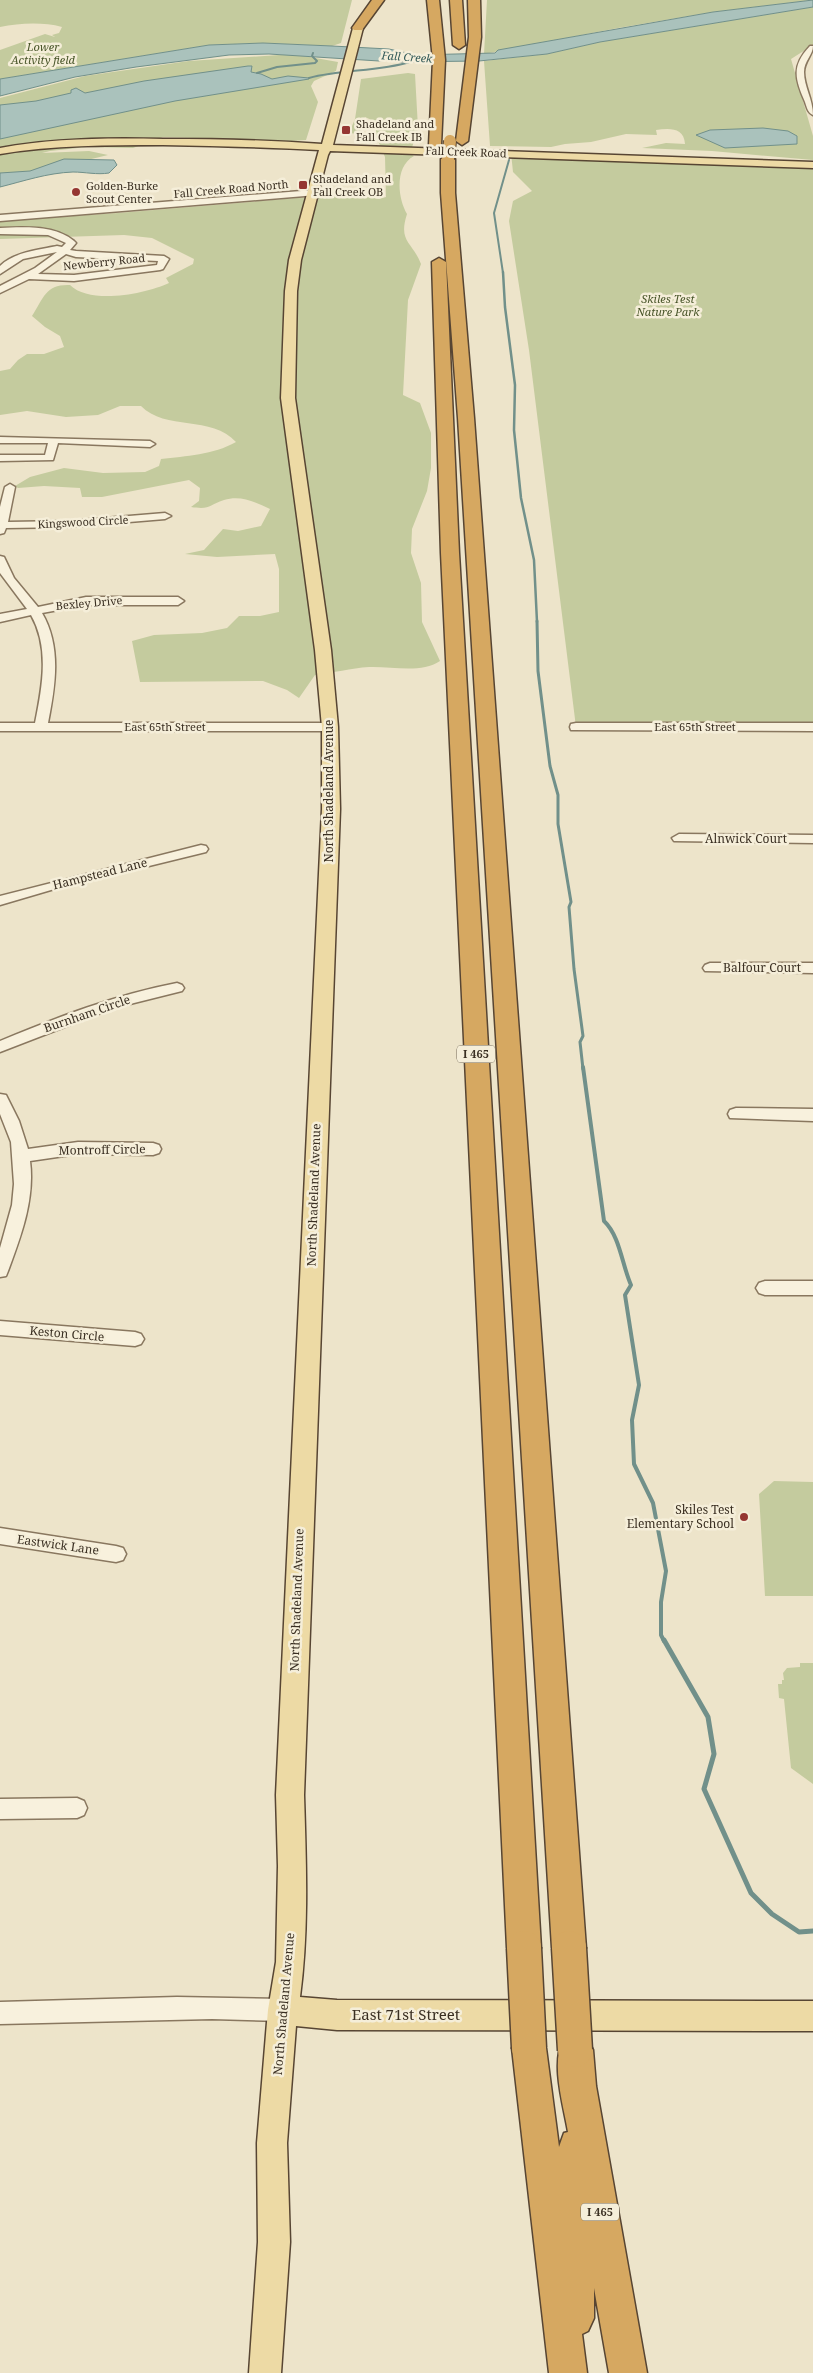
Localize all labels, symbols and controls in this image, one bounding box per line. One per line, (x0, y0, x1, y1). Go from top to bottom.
park label: Lower Activity field (10, 39, 76, 67)
water label: Fall Creek (380, 47, 434, 66)
place label: Shadeland and Fall Creek IB (356, 116, 434, 144)
marker: Shadeland and Fall Creek IB (340, 124, 352, 136)
street label: Fall Creek Road (425, 143, 507, 160)
place label: Shadeland and Fall Creek OB (313, 171, 391, 199)
street label: Fall Creek Road North (173, 176, 289, 201)
place label: Golden-Burke Scout Center (86, 178, 158, 206)
marker: Shadeland and Fall Creek OB (297, 179, 309, 191)
marker: Golden-Burke Scout Center (70, 186, 82, 198)
street label: Newberry Road (62, 250, 146, 273)
park label: Skiles Test Nature Park (635, 291, 700, 319)
street label: Kingswood Circle (37, 512, 129, 531)
street label: Bexley Drive (55, 592, 123, 613)
street label: East 65th Street (124, 719, 206, 734)
street label: East 65th Street (654, 719, 736, 734)
street label: North Shadeland Avenue (320, 720, 337, 862)
street label: Alnwick Court (705, 830, 787, 847)
street label: Hampstead Lane (51, 854, 149, 893)
street label: Balfour Court (723, 959, 801, 976)
street label: Burnham Circle (41, 991, 132, 1036)
road number: I 465 (457, 1046, 495, 1062)
street label: North Shadeland Avenue (303, 1123, 324, 1267)
street label: Montroff Circle (58, 1140, 146, 1159)
street label: Keston Circle (29, 1322, 105, 1345)
place label: Skiles Test Elementary School (627, 1501, 734, 1532)
marker: Skiles Test Elementary School (738, 1511, 750, 1523)
street label: North Shadeland Avenue (286, 1528, 307, 1672)
street label: Eastwick Lane (16, 1530, 100, 1559)
street label: North Shadeland Avenue (269, 1932, 298, 2076)
street label: East 71st Street (352, 2004, 460, 2024)
road number: I 465 (581, 2204, 619, 2220)

